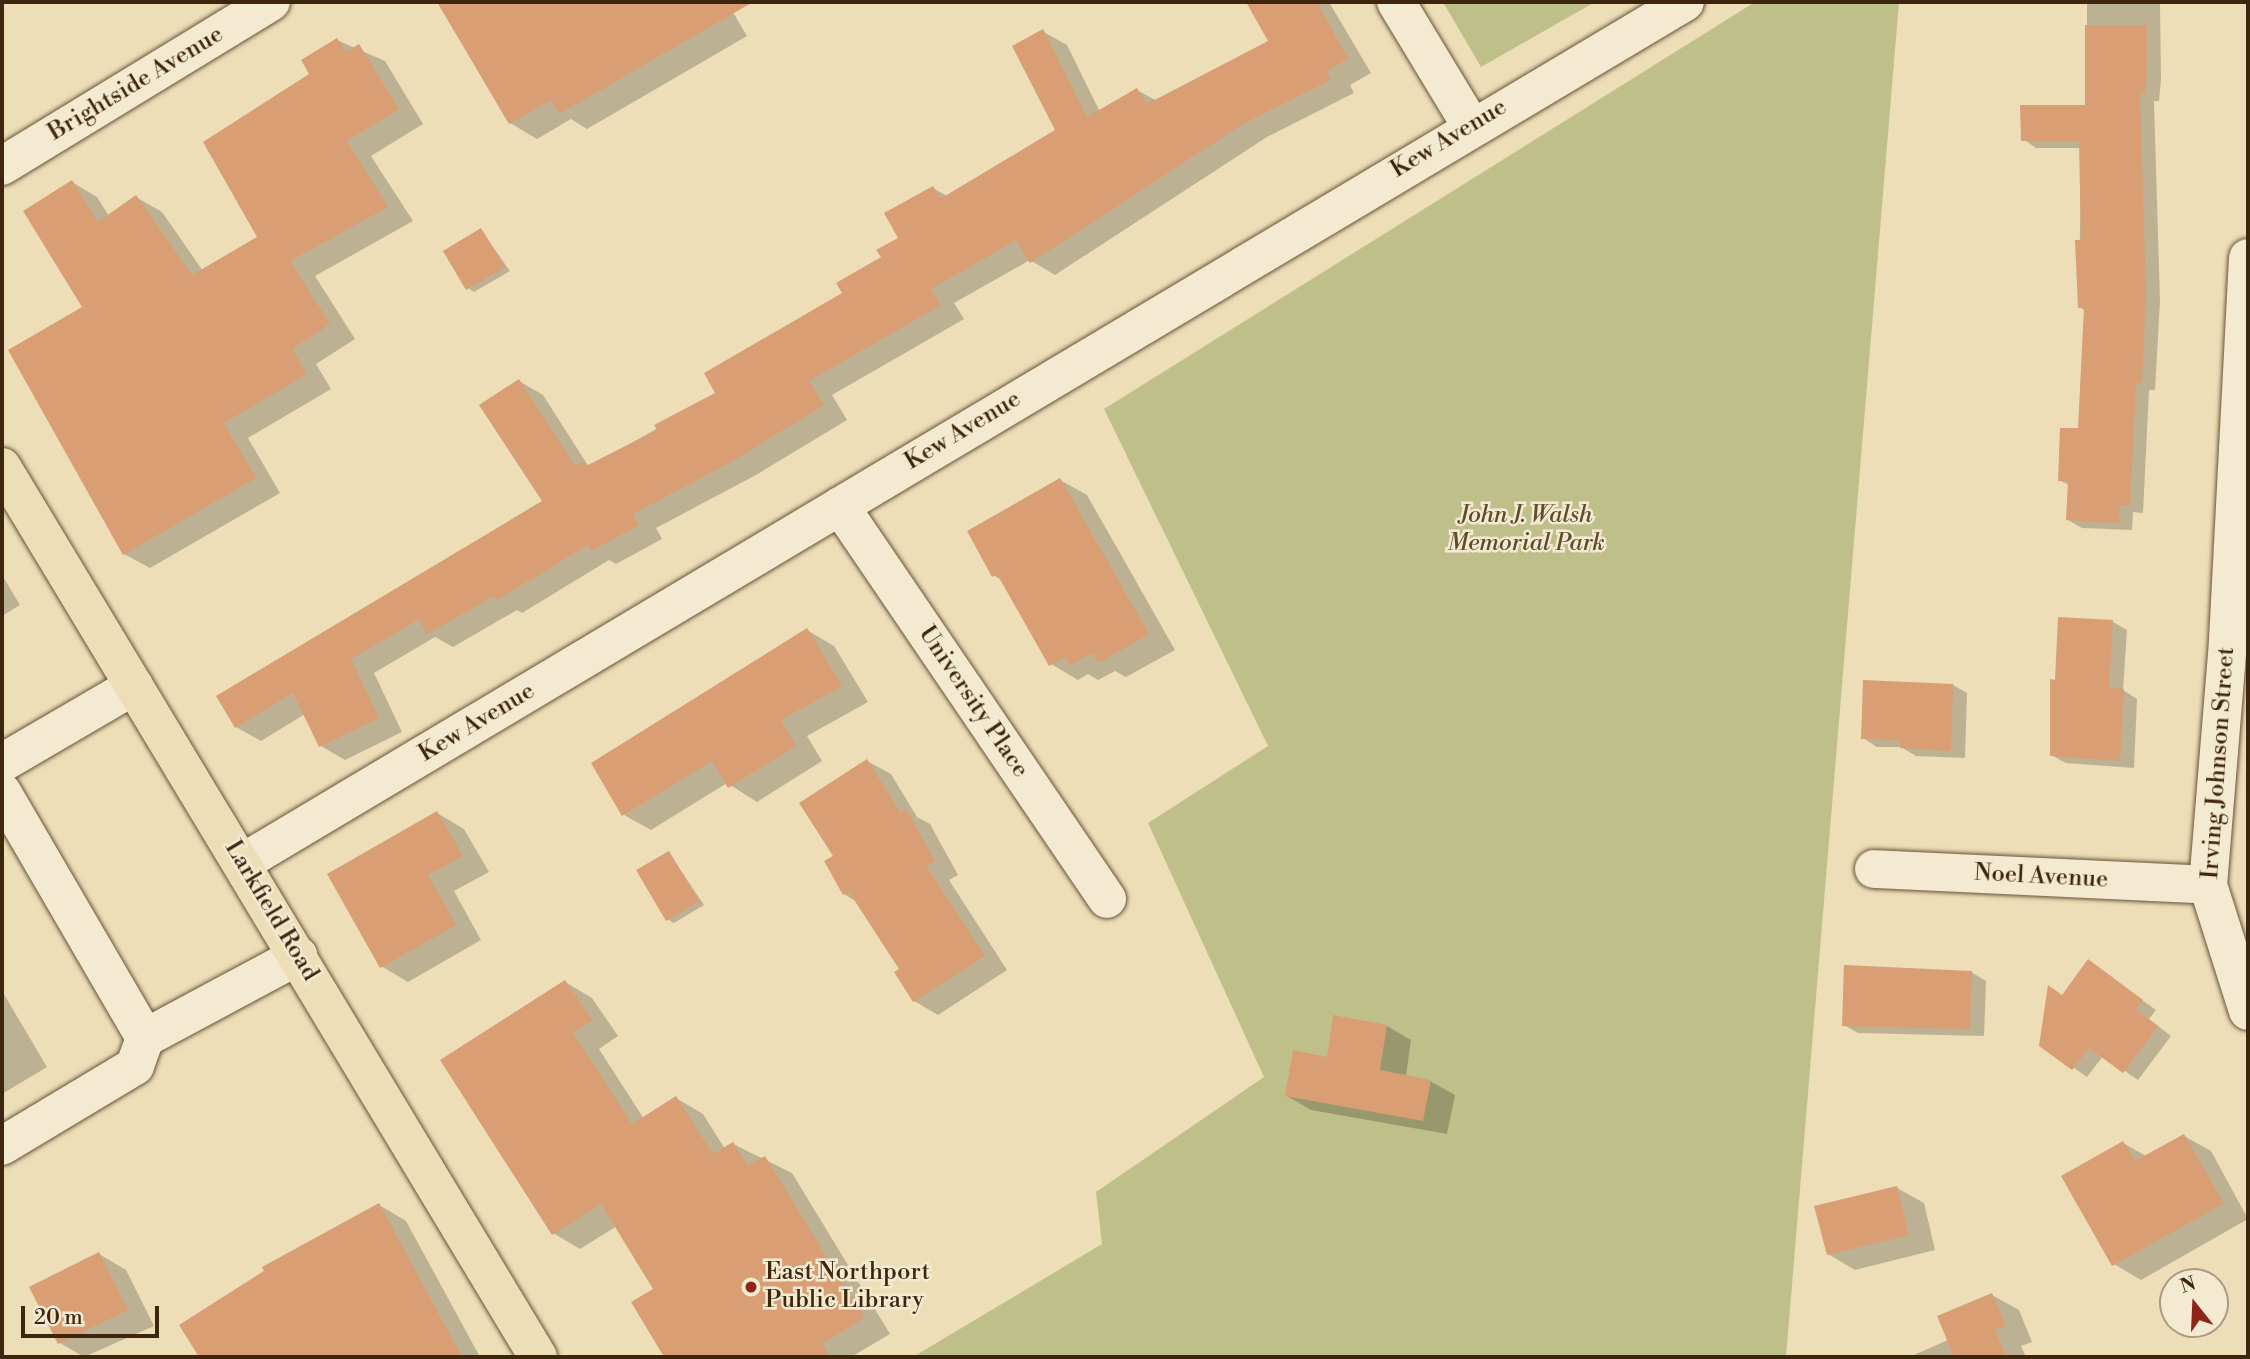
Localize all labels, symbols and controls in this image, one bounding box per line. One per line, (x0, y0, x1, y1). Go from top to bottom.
street label: Brightside Avenue (43, 20, 229, 148)
street label: Kew Avenue (1386, 93, 1512, 185)
street label: Kew Avenue (900, 385, 1026, 477)
park label: John J. Walsh Memorial Park (1447, 502, 1605, 558)
street label: University Place (912, 621, 1034, 783)
street label: Irving Johnson Street (2197, 646, 2241, 880)
street label: Kew Avenue (414, 677, 540, 769)
street label: Larkfield Road (218, 836, 324, 986)
street label: Noel Avenue (1973, 859, 2109, 895)
place label: East Northport Public Library (765, 1259, 930, 1315)
north arrow (2159, 1268, 2229, 1338)
text: N (2177, 1271, 2199, 1299)
marker: East Northport Public Library (743, 1279, 759, 1295)
scale bar (24, 1292, 163, 1336)
text: 20 m (34, 1305, 83, 1331)

